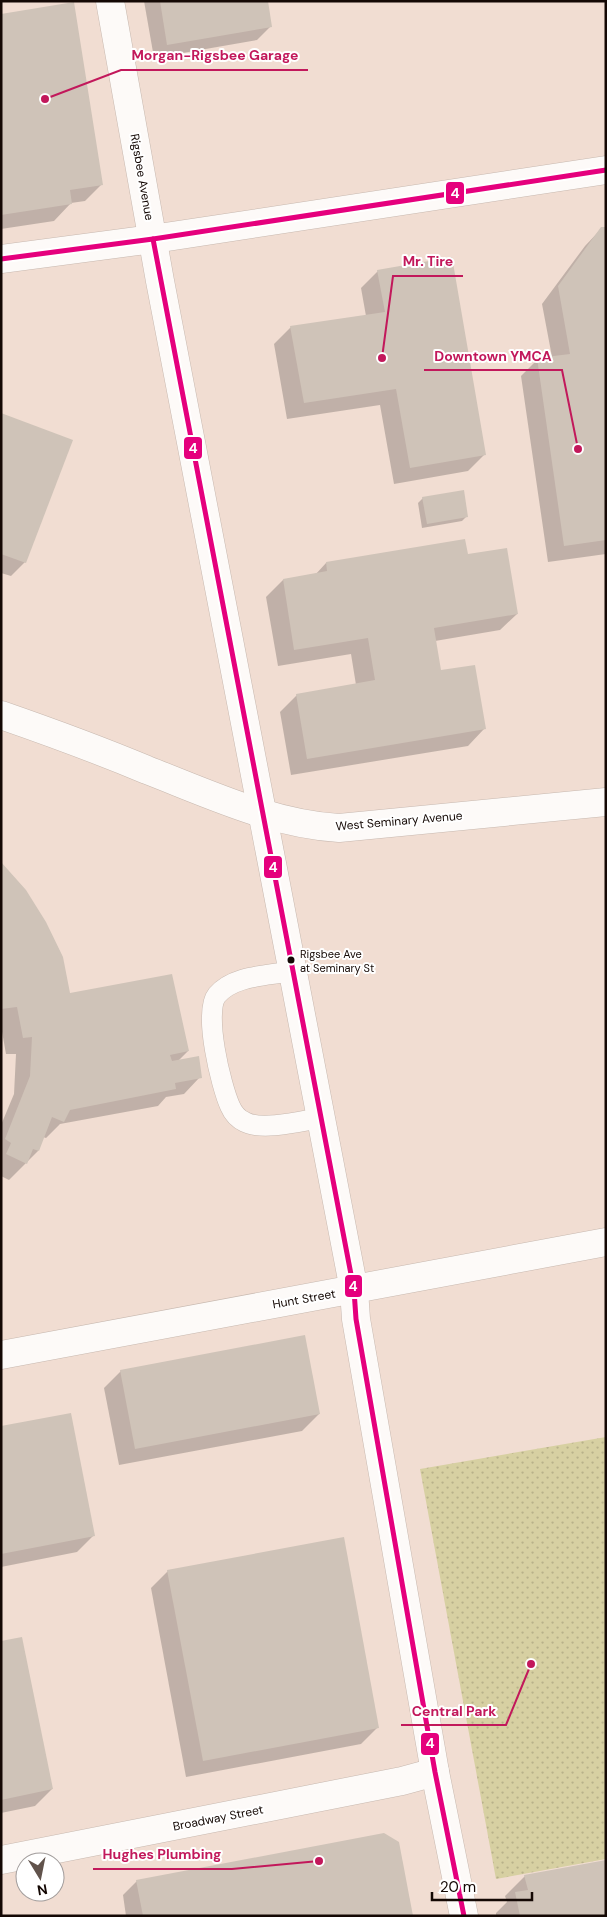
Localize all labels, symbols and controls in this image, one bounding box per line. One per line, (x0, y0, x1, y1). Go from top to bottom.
callout: Morgan-Rigsbee Garage (121, 41, 308, 70)
text: Morgan-Rigsbee Garage (131, 46, 299, 64)
street label: Rigsbee Avenue (126, 132, 158, 222)
line badge: 4 (445, 181, 465, 205)
text: 4 (450, 184, 460, 202)
callout: Mr. Tire (393, 247, 463, 276)
text: Mr. Tire (403, 252, 453, 270)
callout: Downtown YMCA (424, 341, 562, 370)
text: Downtown YMCA (434, 347, 552, 365)
line badge: 4 (183, 436, 203, 460)
text: 4 (188, 439, 198, 457)
street label: West Seminary Avenue (335, 807, 463, 835)
line badge: 4 (263, 855, 283, 879)
text: 4 (268, 858, 278, 876)
place label: Rigsbee Ave at Seminary St (300, 947, 374, 975)
marker: Rigsbee Ave at Seminary St (286, 955, 296, 965)
line badge: 4 (344, 1274, 363, 1298)
text: 4 (348, 1277, 358, 1295)
street label: Hunt Street (271, 1286, 337, 1312)
callout: Central Park (401, 1696, 506, 1725)
text: Central Park (412, 1702, 496, 1720)
line badge: 4 (420, 1732, 440, 1756)
text: 4 (425, 1734, 435, 1752)
street label: Broadway Street (171, 1801, 265, 1835)
callout: Hughes Plumbing (93, 1840, 232, 1869)
text: Hughes Plumbing (103, 1845, 221, 1863)
north arrow (15, 1852, 65, 1902)
scale bar (432, 1870, 532, 1902)
text: 20 m (440, 1877, 476, 1897)
text: N (36, 1880, 49, 1900)

